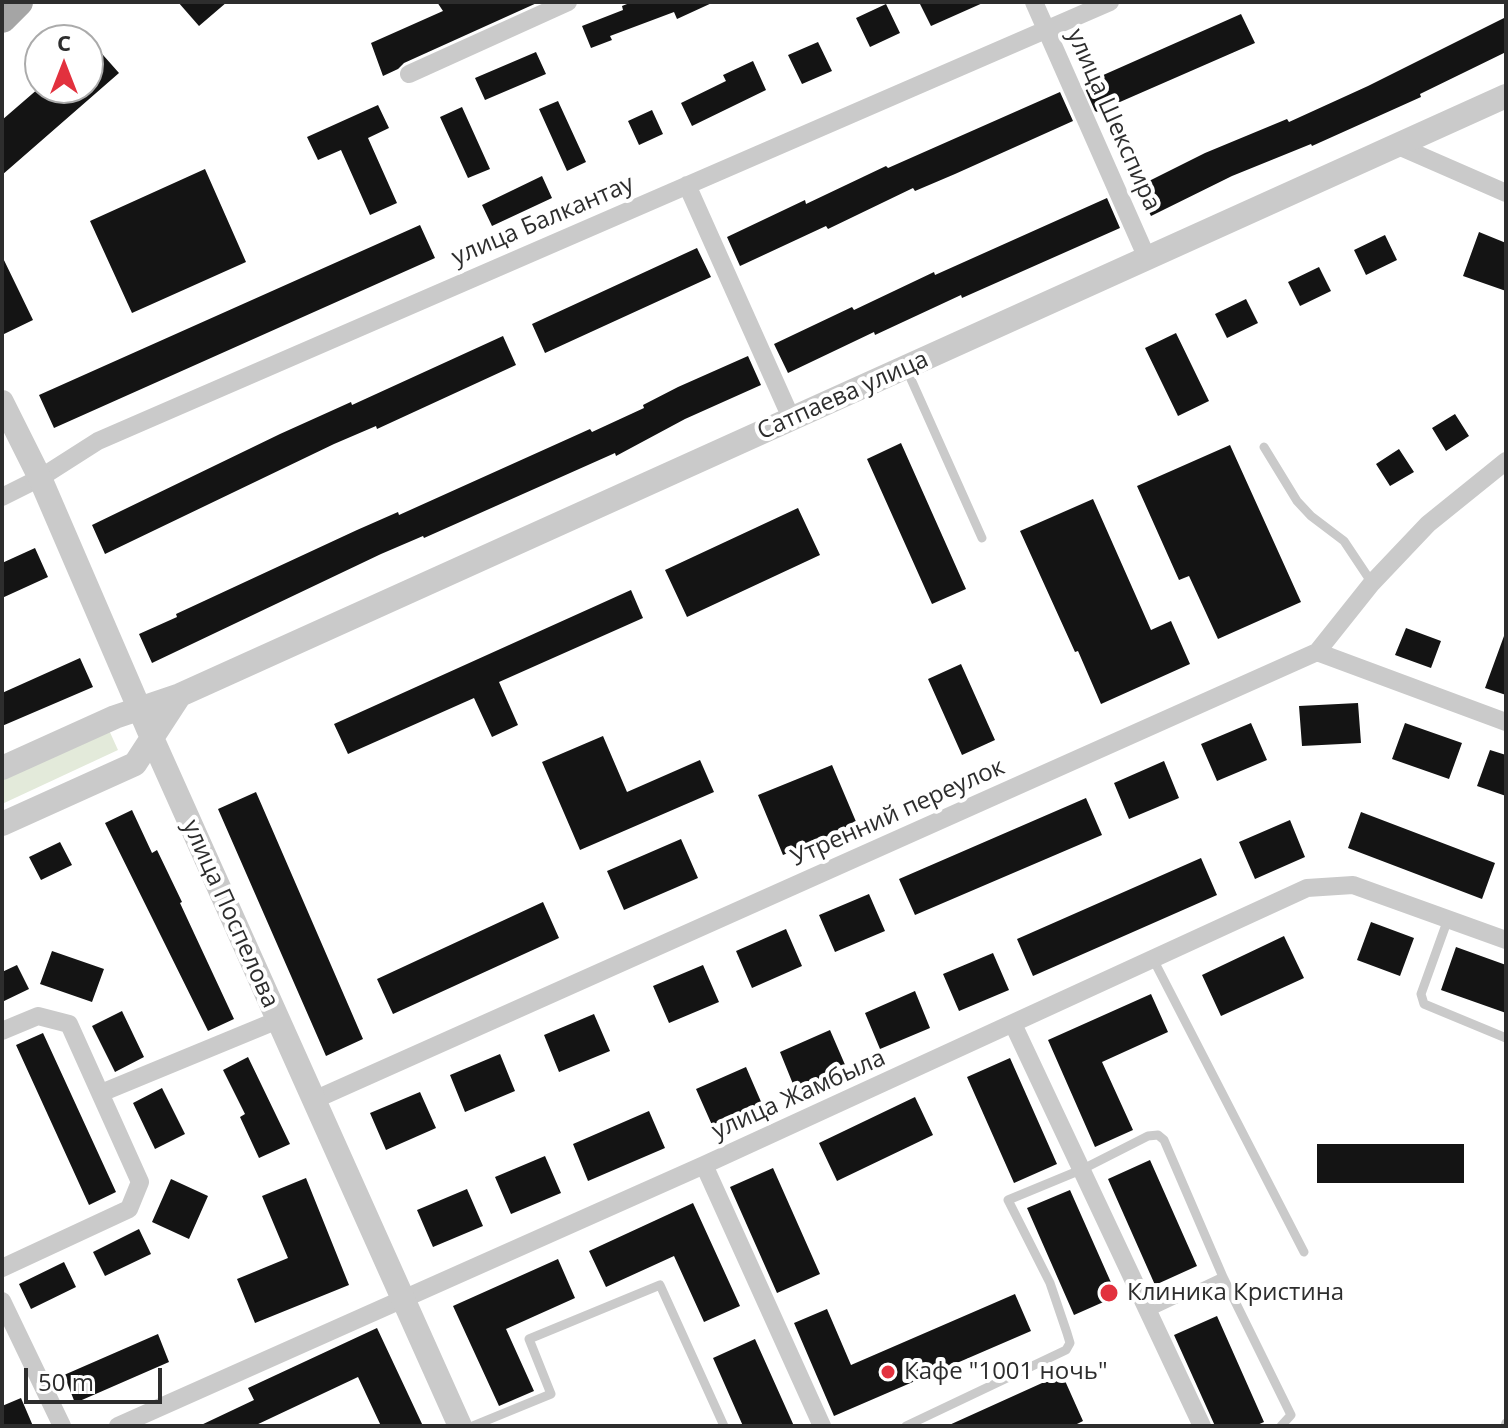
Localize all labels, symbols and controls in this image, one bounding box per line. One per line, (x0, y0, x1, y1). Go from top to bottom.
north arrow (24, 24, 104, 104)
street label: улица Шекспира (1060, 25, 1166, 215)
text: С (57, 27, 71, 57)
street label: улица Балкантау (448, 170, 638, 272)
street label: Сатпаева улица (753, 345, 933, 447)
street label: Утренний переулок (787, 753, 1009, 873)
street label: улица Поспелова (176, 816, 284, 1012)
street label: улица Жамбыла (708, 1044, 890, 1146)
place label: Клиника Кристина (1127, 1279, 1344, 1307)
marker: Клиника Кристина (1098, 1282, 1120, 1304)
scale bar (28, 1352, 166, 1402)
place label: Кафе "1001 ночь" (904, 1358, 1107, 1386)
marker: Кафе "1001 ночь" (879, 1363, 897, 1381)
text: 50 m (38, 1365, 94, 1398)

